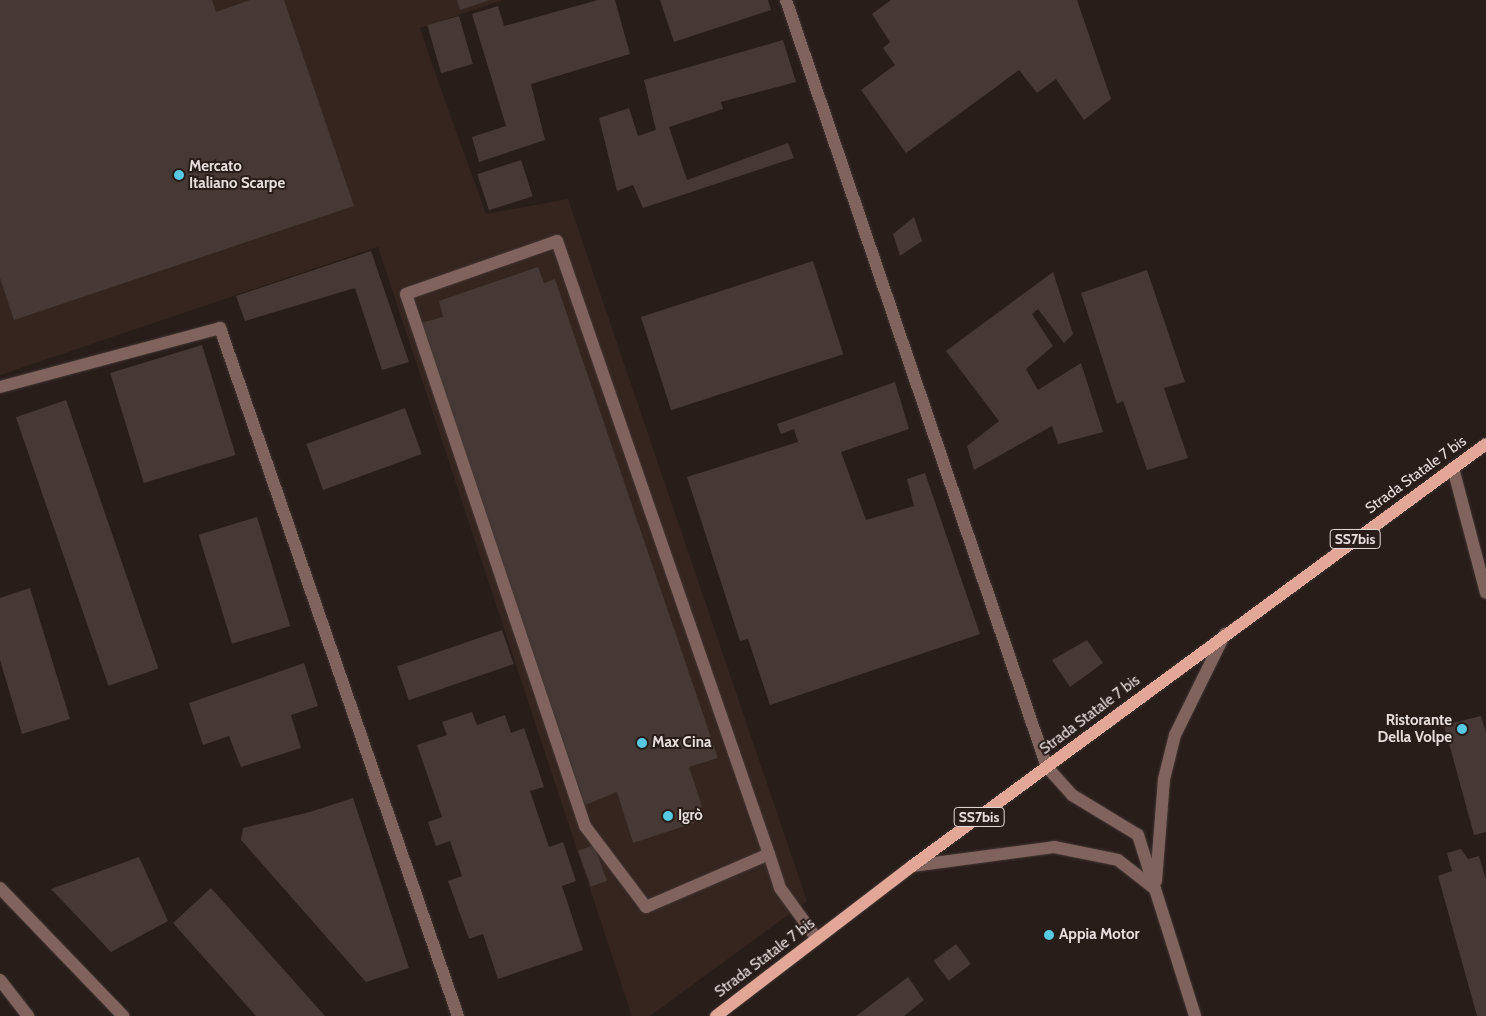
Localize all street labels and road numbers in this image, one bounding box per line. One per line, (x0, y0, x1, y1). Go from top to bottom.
street label: Strada Statale 7 bis (1362, 432, 1470, 518)
road number: SS7bis (1329, 528, 1381, 550)
street label: Strada Statale 7 bis (1037, 672, 1143, 758)
road number: SS7bis (953, 806, 1005, 829)
street label: Strada Statale 7 bis (712, 915, 818, 1001)

